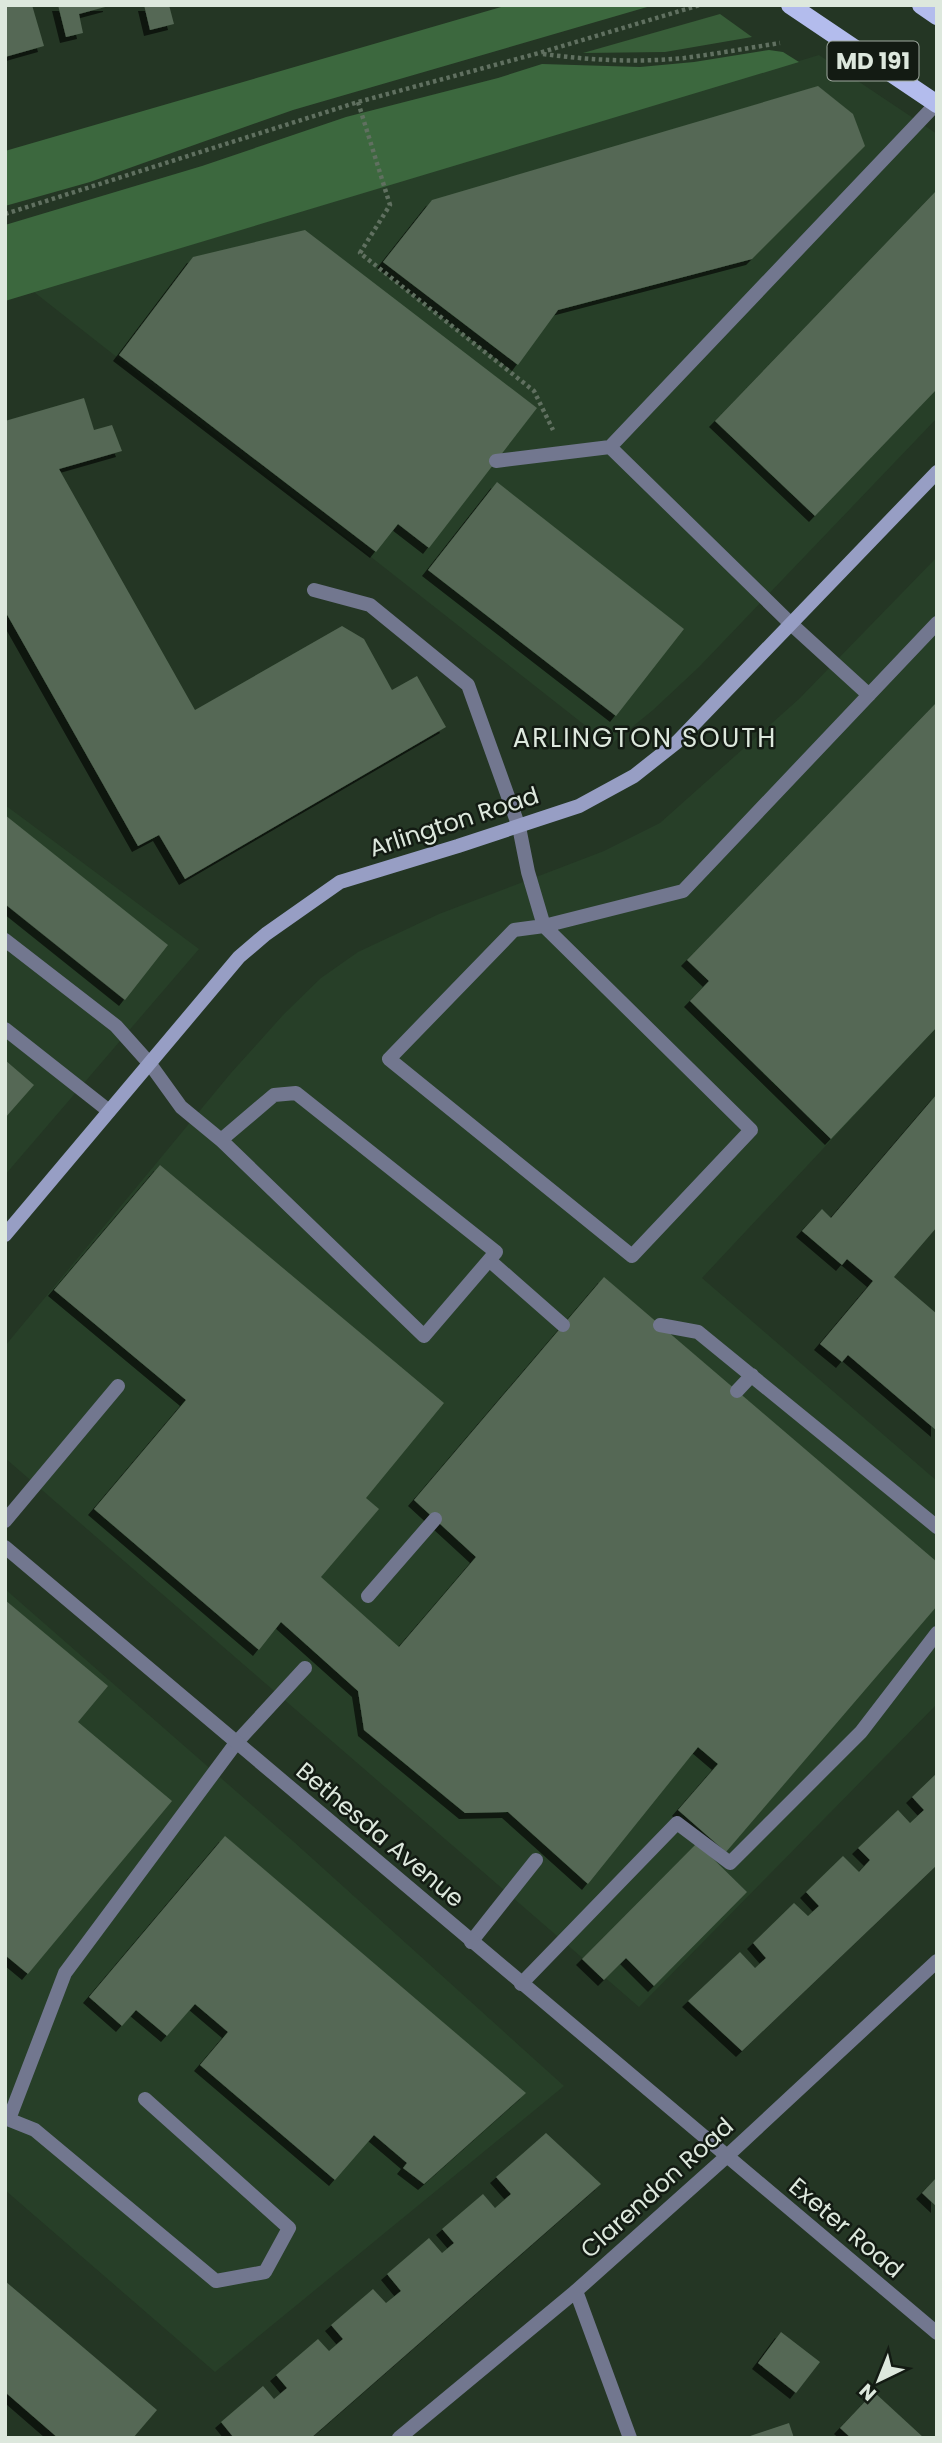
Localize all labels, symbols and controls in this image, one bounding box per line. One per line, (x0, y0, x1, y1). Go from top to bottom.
road number: MD 191 (828, 41, 918, 80)
district label: ARLINGTON SOUTH (513, 720, 777, 756)
street label: Arlington Road (365, 779, 543, 865)
street label: Bethesda Avenue (289, 1754, 471, 1915)
street label: Clarendon Road (573, 2110, 740, 2265)
street label: Exeter Road (782, 2170, 911, 2285)
north arrow (844, 2345, 914, 2415)
text: N (853, 2377, 882, 2407)

